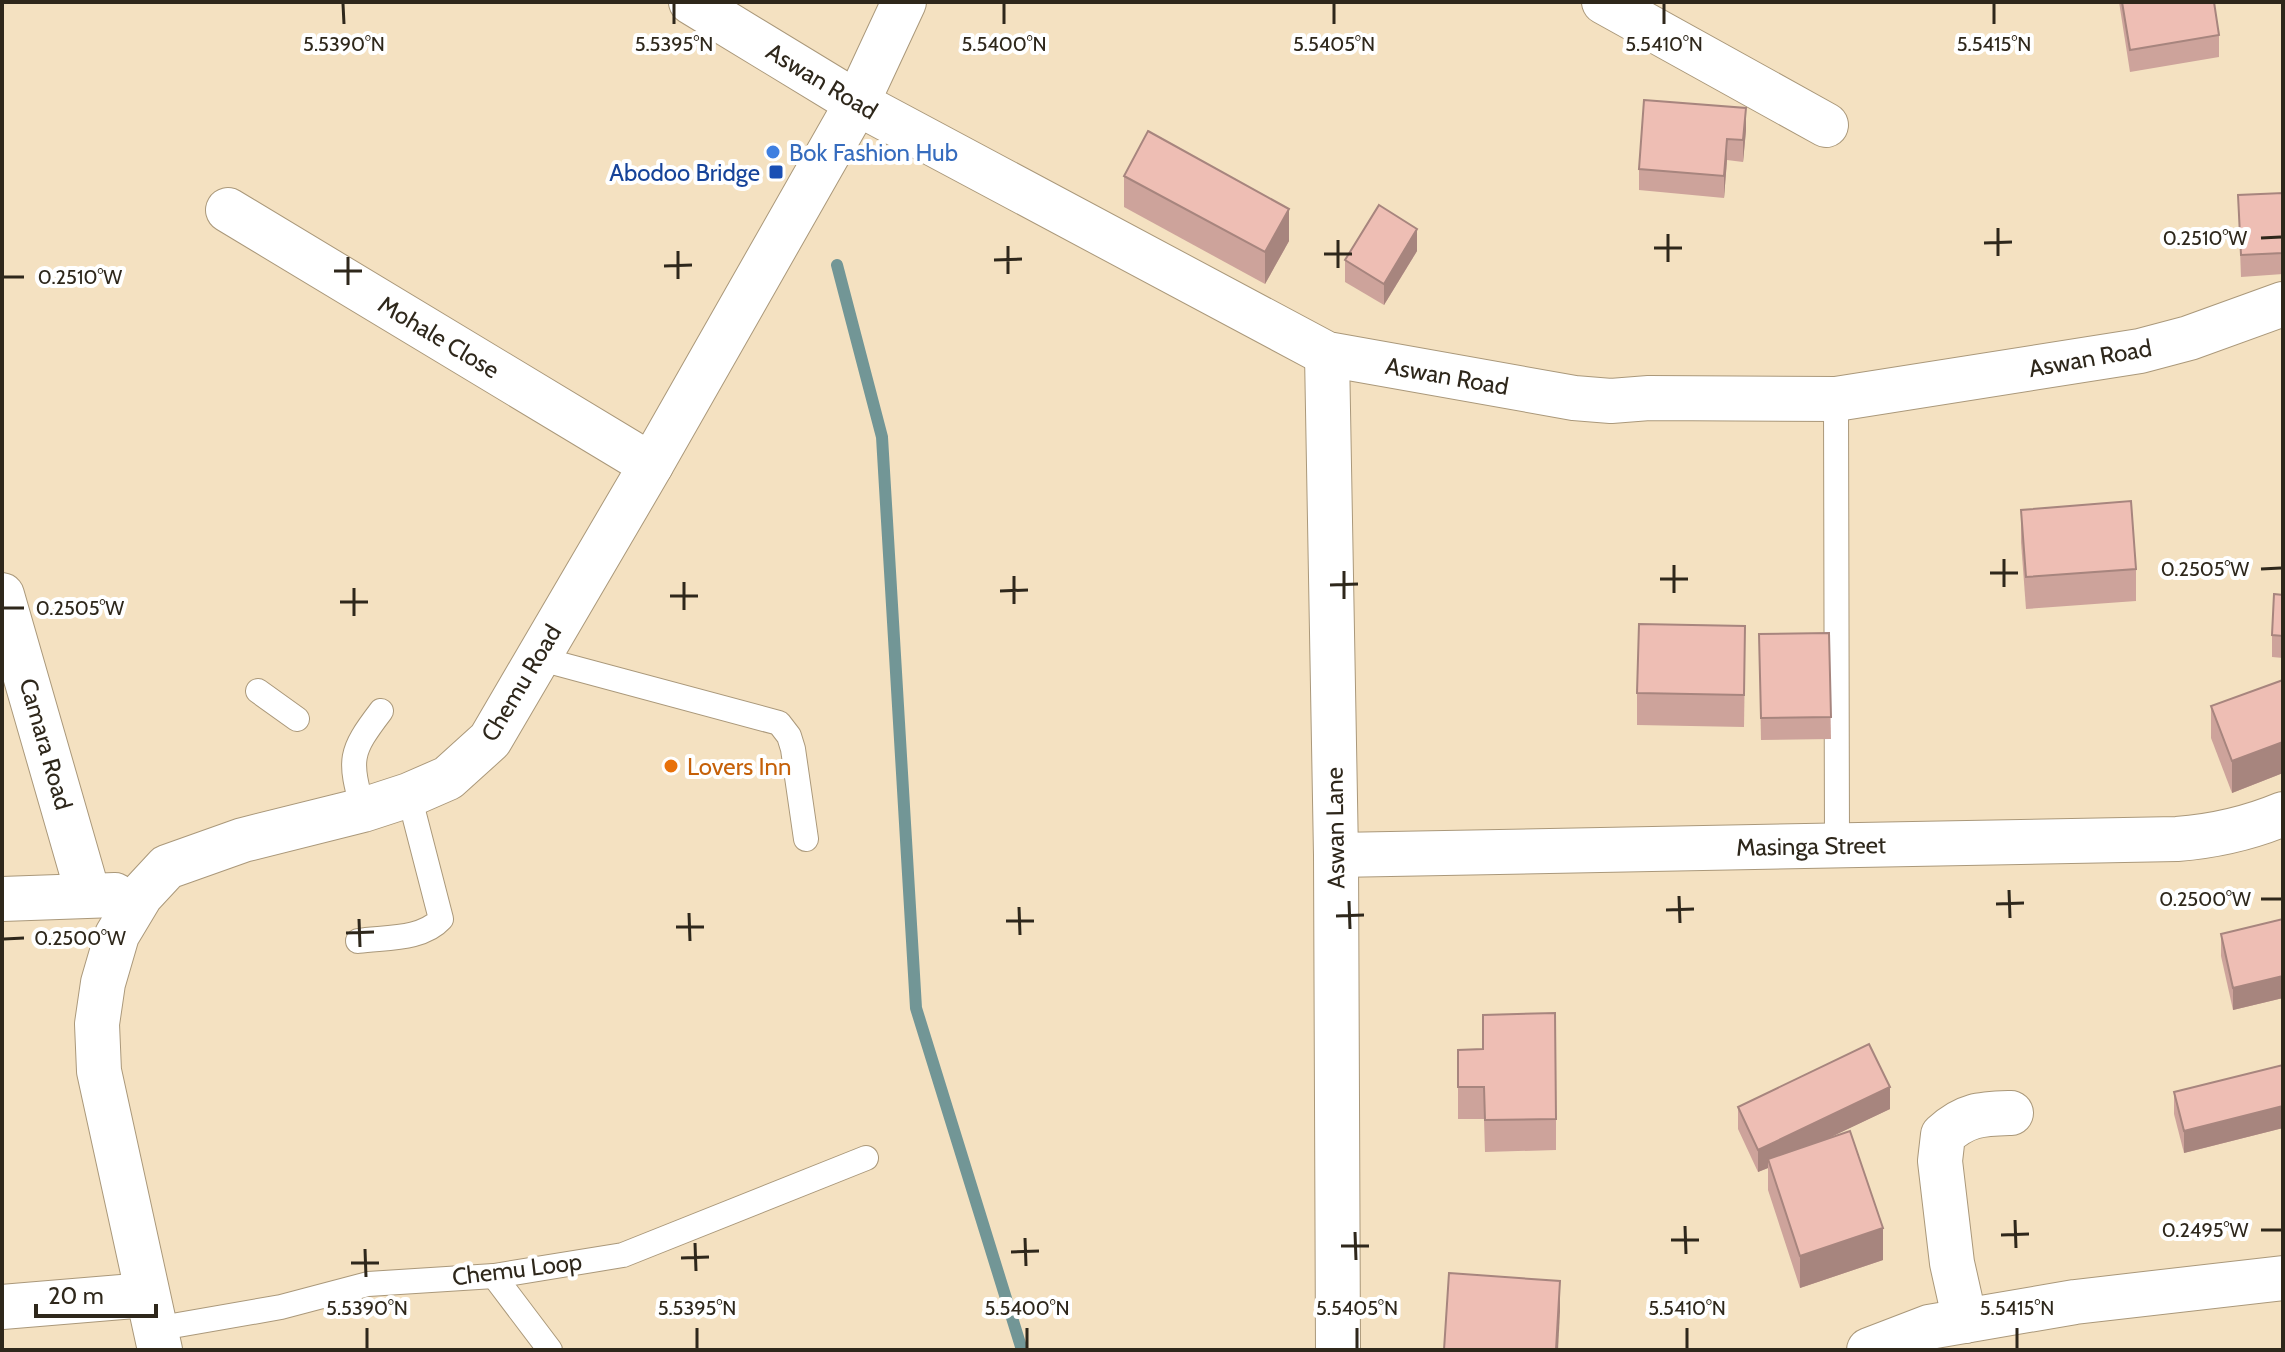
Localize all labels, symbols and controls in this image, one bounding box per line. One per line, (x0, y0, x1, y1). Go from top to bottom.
text: 5.5390°N (303, 32, 385, 56)
text: 5.5395°N (635, 32, 713, 56)
text: 5.5400°N (961, 32, 1047, 56)
text: 5.5405°N (1293, 32, 1375, 56)
text: 5.5410°N (1625, 32, 1703, 56)
text: 5.5415°N (1957, 32, 2031, 56)
street label: Aswan Road (761, 37, 883, 125)
place label: Bok Fashion Hub (789, 138, 958, 167)
marker: Bok Fashion Hub (764, 143, 782, 161)
place label: Abodoo Bridge (609, 158, 760, 187)
marker: Abodoo Bridge (767, 163, 785, 181)
text: 0.2510°W (2163, 226, 2247, 250)
text: 0.2510°W (38, 265, 122, 289)
street label: Mohale Close (373, 290, 505, 384)
street label: Aswan Road (2026, 333, 2154, 383)
street label: Aswan Road (1383, 351, 1511, 401)
text: 0.2505°W (2161, 557, 2249, 581)
text: 0.2505°W (36, 596, 124, 620)
street label: Chemu Road (475, 619, 567, 747)
street label: Camara Road (13, 675, 79, 813)
place label: Lovers Inn (687, 752, 791, 781)
marker: Lovers Inn (662, 757, 680, 775)
street label: Aswan Lane (1319, 767, 1351, 889)
street label: Masinga Street (1736, 830, 1886, 862)
text: 0.2500°W (2159, 887, 2251, 911)
text: 0.2500°W (34, 926, 126, 950)
text: 0.2495°W (2162, 1218, 2248, 1242)
street label: Chemu Loop (450, 1247, 584, 1291)
scale bar (36, 1268, 156, 1318)
text: 20 m (48, 1281, 104, 1310)
text: 5.5390°N (326, 1296, 408, 1320)
text: 5.5395°N (658, 1296, 736, 1320)
text: 5.5400°N (984, 1296, 1070, 1320)
text: 5.5405°N (1316, 1296, 1398, 1320)
text: 5.5410°N (1648, 1296, 1726, 1320)
text: 5.5415°N (1980, 1296, 2054, 1320)

